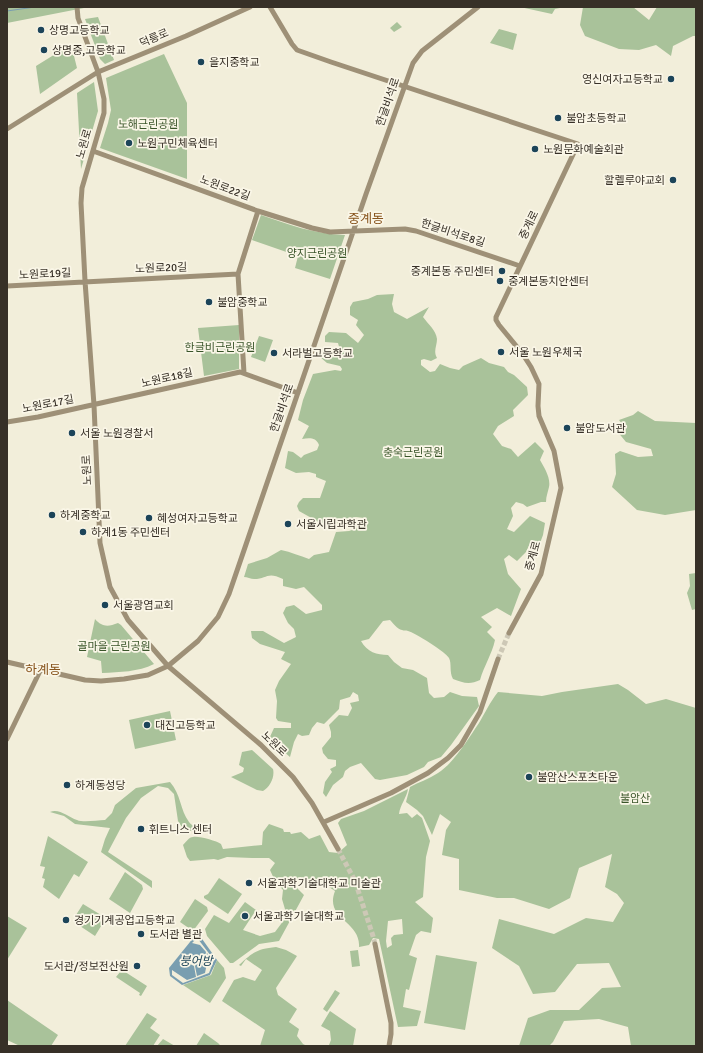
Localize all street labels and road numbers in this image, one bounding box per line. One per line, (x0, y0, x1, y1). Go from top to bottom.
street label: 덕릉로 (137, 26, 171, 50)
street label: 한글비석로 (374, 76, 402, 128)
street label: 노원로 (74, 128, 94, 160)
street label: 노원로22길 (198, 173, 252, 203)
street label: 중계로 (517, 209, 541, 241)
street label: 한글비석로8길 (419, 217, 487, 249)
street label: 노원로20길 (135, 261, 187, 275)
street label: 노원로19길 (19, 266, 71, 282)
street label: 노원로18길 (140, 366, 194, 390)
street label: 한글비석로 (268, 382, 296, 434)
street label: 노원로17길 (21, 393, 75, 415)
street label: 노원로 (80, 454, 94, 486)
street label: 중계로 (523, 540, 543, 572)
street label: 노원로 (259, 729, 289, 759)

